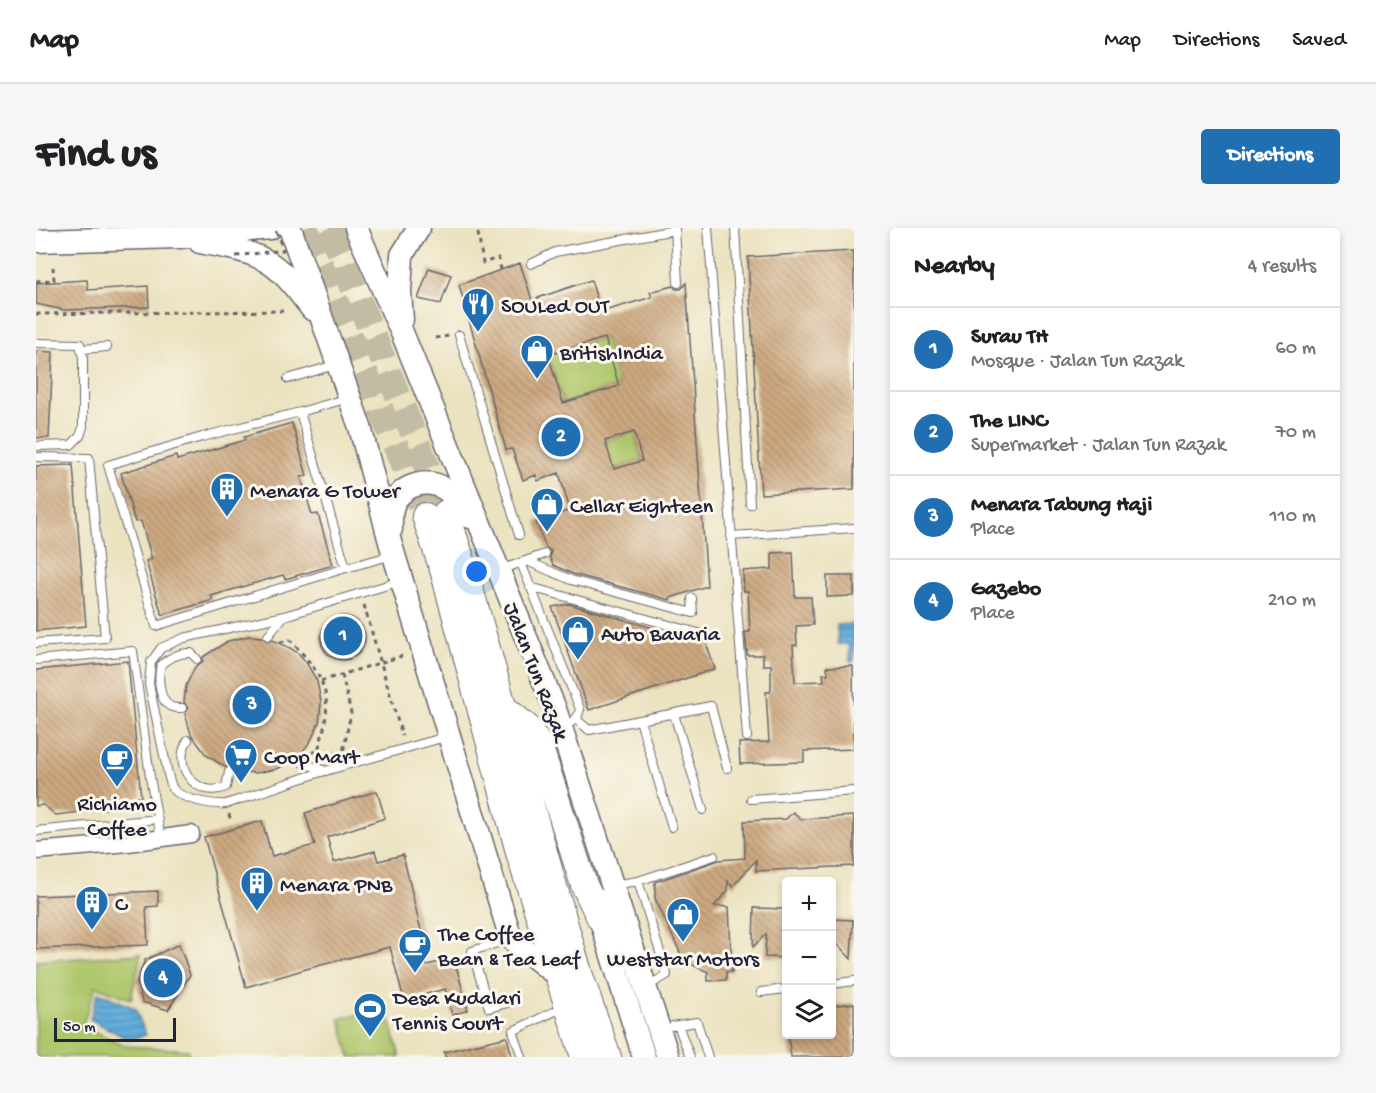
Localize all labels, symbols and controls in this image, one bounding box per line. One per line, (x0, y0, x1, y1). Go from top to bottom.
text: Map (30, 25, 79, 58)
text: Map (1104, 29, 1141, 54)
text: Directions (1174, 29, 1259, 54)
text: Saved (1292, 29, 1346, 54)
button: Directions (1201, 129, 1340, 184)
text: Find us (36, 132, 156, 181)
text: Nearby (914, 252, 995, 283)
text: 4 results (1248, 256, 1316, 279)
restaurant icon: SOULed OUT (460, 286, 496, 333)
place label: SOULed OUT (501, 295, 611, 321)
text: Surau TH (971, 325, 1048, 351)
shop icon: BritishIndia (519, 333, 555, 380)
text: 1 (929, 338, 938, 361)
text: 60 m (1276, 338, 1316, 361)
place label: BritishIndia (559, 342, 664, 368)
text: Mosque · Jalan Tun Razak (971, 351, 1183, 374)
text: The LINC (971, 409, 1047, 435)
pin: 2 (542, 414, 580, 460)
text: 2 (929, 422, 938, 445)
text: 70 m (1275, 422, 1316, 445)
text: Supermarket · Jalan Tun Razak (971, 435, 1226, 458)
building icon: Menara G Tower (209, 471, 245, 518)
place label: Menara G Tower (250, 480, 402, 506)
shop icon: Cellar Eighteen (529, 486, 565, 533)
text: Menara Tabung Haji (971, 493, 1152, 519)
place label: Cellar Eighteen (570, 495, 714, 521)
text: 3 (928, 506, 939, 529)
text: 110 m (1270, 506, 1316, 529)
text: Place (971, 519, 1015, 542)
your location (462, 557, 491, 586)
text: Gazebo (971, 577, 1041, 603)
text: 4 (929, 590, 938, 613)
text: 210 m (1268, 590, 1316, 613)
street label: Jalan Tun Razak (496, 599, 573, 748)
text: Place (971, 603, 1015, 626)
pin: 1 (324, 614, 362, 658)
shop icon: Auto Bavaria (560, 614, 596, 661)
place label: Auto Bavaria (601, 623, 721, 649)
pin: 3 (232, 682, 272, 728)
supermarket icon: Coop Mart (223, 737, 259, 784)
cafe icon: Richiamo Coffee (99, 741, 135, 788)
place label: Coop Mart (264, 746, 361, 772)
place label: Richiamo Coffee (77, 793, 157, 844)
building icon: Menara PNB (239, 865, 275, 912)
place label: Menara PNB (280, 874, 393, 900)
map controls (782, 877, 836, 1039)
button: + (782, 877, 836, 931)
building icon: C (74, 884, 110, 931)
place label: C (115, 893, 129, 919)
shop icon: Weststar Motors (665, 896, 701, 943)
place label: The Coffee Bean & Tea Leaf (436, 923, 582, 974)
cafe icon: The Coffee Bean & Tea Leaf (397, 927, 433, 974)
button: − (782, 931, 836, 985)
place label: Weststar Motors (607, 948, 760, 974)
pin: 4 (144, 956, 182, 1000)
button: layers (782, 985, 836, 1039)
place label: Desa Kudalari Tennis Court (391, 987, 521, 1038)
sports icon: Desa Kudalari Tennis Court (352, 991, 388, 1038)
scale bar (54, 1015, 176, 1042)
text: 50 m (63, 1019, 96, 1038)

